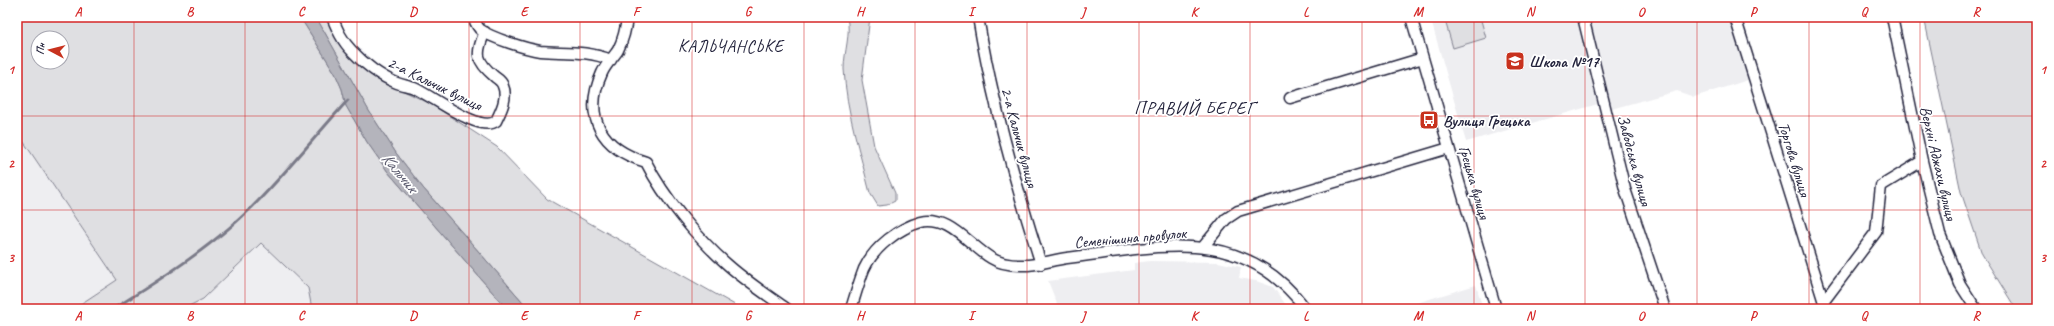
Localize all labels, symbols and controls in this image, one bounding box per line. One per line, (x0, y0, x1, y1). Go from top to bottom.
text: A (75, 4, 83, 20)
text: B (187, 4, 195, 20)
text: C (298, 4, 306, 20)
text: D (409, 4, 418, 20)
text: E (521, 4, 530, 20)
text: F (633, 4, 642, 20)
text: G (745, 4, 753, 20)
text: H (856, 4, 866, 20)
text: I (968, 4, 977, 20)
text: J (1080, 4, 1087, 20)
text: K (1191, 4, 1201, 20)
text: L (1303, 4, 1310, 20)
text: M (1413, 4, 1424, 20)
text: N (1526, 4, 1537, 20)
text: O (1638, 4, 1647, 20)
text: P (1750, 4, 1759, 20)
text: Q (1861, 4, 1869, 20)
text: R (1972, 4, 1981, 20)
north arrow (30, 30, 70, 70)
district label: КАЛЬЧАНСЬКЕ (678, 36, 785, 57)
text: Пн (32, 41, 48, 55)
school or university icon: Школа №17 (1504, 50, 1526, 72)
street label: 2-а Кальчик вулиця (384, 52, 486, 116)
place label: Школа №17 (1529, 52, 1600, 72)
text: 1 (8, 62, 16, 78)
text: 1 (2040, 62, 2048, 78)
street label: 2-а Кальчик вулиця (996, 85, 1042, 191)
district label: ПРАВИЙ БЕРЕГ (1134, 97, 1259, 119)
street label: Верхні Аджахи вулиця (1915, 104, 1961, 223)
bus stop icon: Вулиця Грецька (1418, 109, 1440, 131)
place label: Вулиця Грецька (1443, 111, 1531, 131)
street label: Заводська вулиця (1612, 113, 1656, 209)
street label: Торгова вулиця (1773, 120, 1815, 200)
street label: Грецька вулиця (1454, 143, 1494, 222)
water label: Кальчик (377, 148, 425, 199)
text: 2 (8, 156, 15, 172)
text: 2 (2040, 156, 2047, 172)
street label: Семенішина провулок (1073, 223, 1189, 253)
text: 3 (8, 250, 15, 266)
text: 3 (2040, 250, 2047, 266)
text: A (75, 308, 83, 324)
text: B (187, 308, 195, 324)
text: C (298, 308, 306, 324)
text: D (409, 308, 418, 324)
text: E (521, 308, 530, 324)
text: F (633, 308, 642, 324)
text: G (745, 308, 753, 324)
text: H (856, 308, 866, 324)
text: I (968, 308, 977, 324)
text: J (1080, 308, 1087, 324)
text: K (1191, 308, 1201, 324)
text: L (1303, 308, 1310, 324)
text: M (1413, 308, 1424, 324)
text: N (1526, 308, 1537, 324)
text: O (1638, 308, 1647, 324)
text: P (1750, 308, 1759, 324)
text: Q (1861, 308, 1869, 324)
text: R (1972, 308, 1981, 324)

